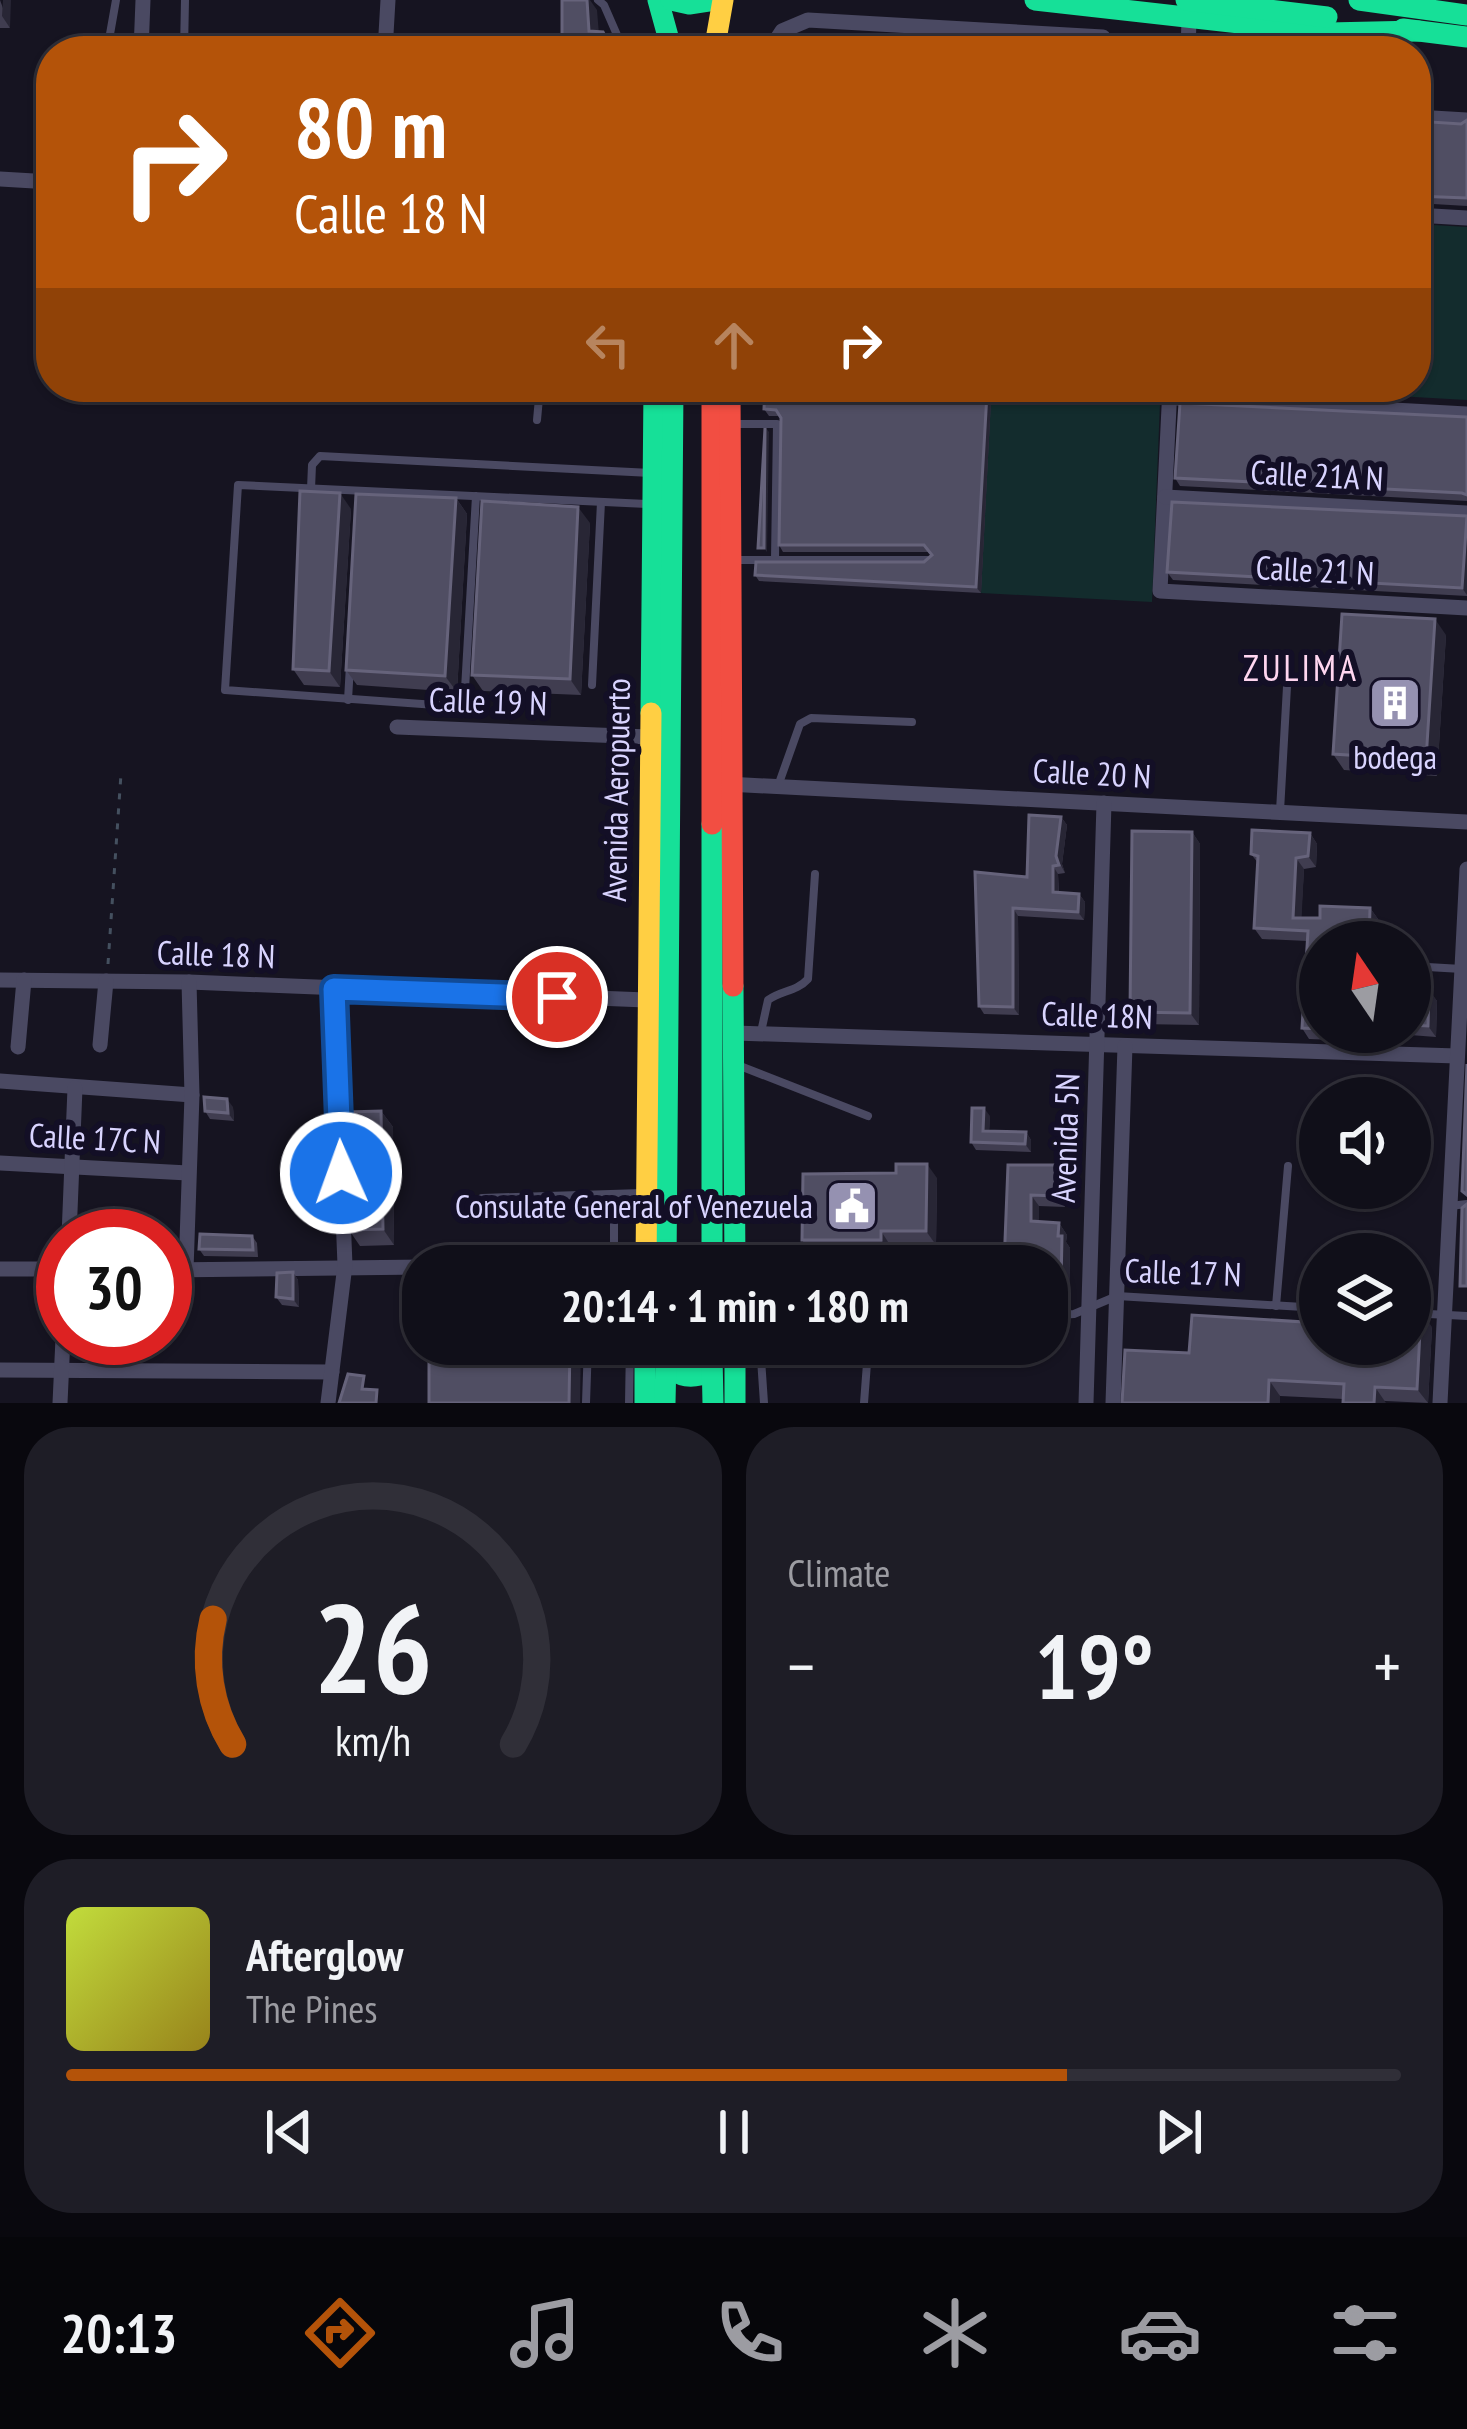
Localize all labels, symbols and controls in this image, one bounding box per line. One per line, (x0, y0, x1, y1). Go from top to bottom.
text: 80 m (294, 72, 447, 181)
icon: right (96, 84, 252, 240)
text: Calle 18 N (294, 178, 488, 248)
icon: left (575, 312, 641, 378)
icon: ahead (701, 312, 767, 378)
icon: right (827, 312, 893, 378)
street label: Calle 21A N (1250, 450, 1384, 499)
street label: Calle 21 N (1255, 545, 1375, 594)
district label: ZULIMA (1243, 644, 1359, 691)
building icon: bodega (1367, 675, 1423, 731)
street label: Calle 19 N (428, 677, 548, 724)
street label: Avenida Aeropuerto (592, 678, 639, 902)
place label: bodega (1353, 735, 1437, 778)
street label: Calle 20 N (1032, 748, 1152, 797)
north arrow (1299, 921, 1431, 1053)
map controls (1299, 921, 1431, 1365)
street label: Calle 18 N (156, 930, 276, 977)
pin (506, 946, 608, 1048)
icon: arrive (524, 964, 590, 1030)
street label: Calle 18N (1041, 991, 1153, 1038)
street label: Avenida 5N (1041, 1072, 1088, 1204)
button: sound (1299, 1077, 1431, 1209)
position arrow (278, 1110, 404, 1236)
street label: Calle 17C N (28, 1113, 162, 1162)
public building icon: Consulate General of Venezuela (824, 1178, 880, 1234)
place label: Consulate General of Venezuela (455, 1184, 813, 1227)
speed limit sign: 30 (36, 1209, 192, 1365)
button: layers (1299, 1233, 1431, 1365)
street label: Calle 17 N (1124, 1248, 1242, 1295)
text: 20:14 · 1 min · 180 m (561, 1276, 909, 1334)
text: Climate (788, 1547, 890, 1598)
text: 26 (313, 1566, 432, 1727)
text: 19° (1035, 1607, 1154, 1724)
text: − (788, 1623, 815, 1708)
text: + (1374, 1623, 1401, 1708)
text: km/h (335, 1712, 411, 1768)
text: Afterglow (246, 1925, 403, 1983)
text: The Pines (246, 1983, 377, 2034)
icon: previous (256, 2099, 322, 2165)
icon: pause (701, 2099, 767, 2165)
icon: next (1146, 2099, 1212, 2165)
icon: directions (298, 2291, 382, 2375)
icon: music (503, 2291, 587, 2375)
icon: phone (708, 2291, 792, 2375)
icon: climate (913, 2291, 997, 2375)
icon: car (1118, 2291, 1202, 2375)
icon: filters (1323, 2291, 1407, 2375)
text: 20:13 (60, 2298, 177, 2368)

